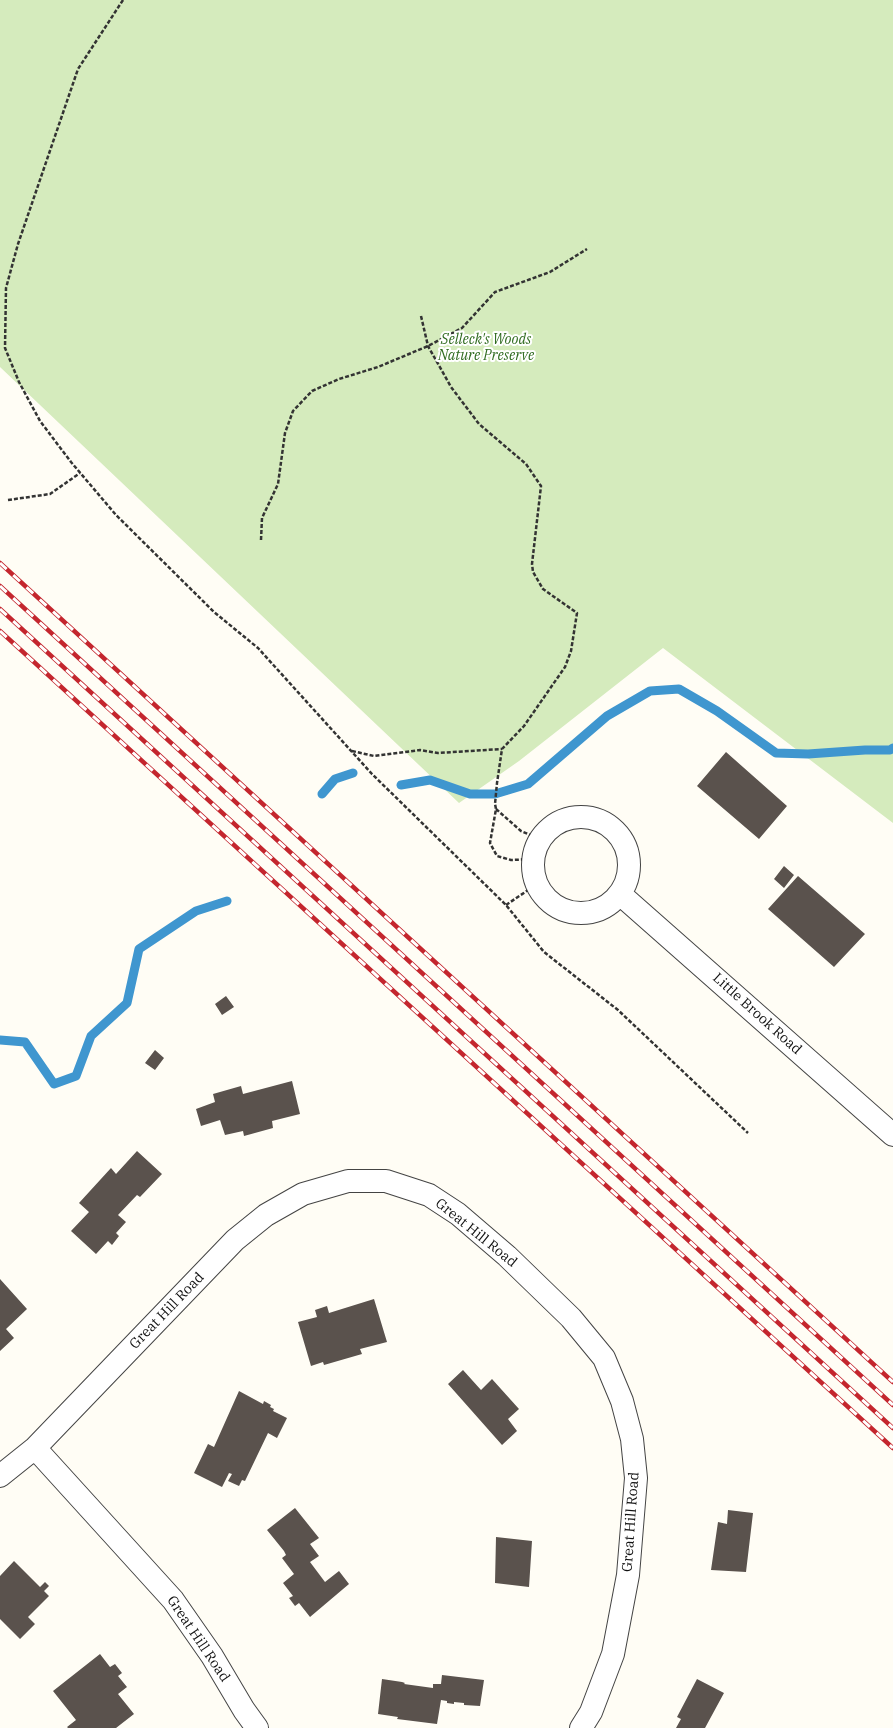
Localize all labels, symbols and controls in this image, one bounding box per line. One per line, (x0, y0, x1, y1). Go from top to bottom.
park label: Selleck's Woods Nature Preserve (438, 332, 534, 364)
street label: Little Brook Road (709, 970, 805, 1058)
street label: Great Hill Road (432, 1195, 520, 1271)
street label: Great Hill Road (126, 1269, 208, 1353)
street label: Great Hill Road (619, 1471, 643, 1573)
street label: Great Hill Road (163, 1593, 233, 1685)

